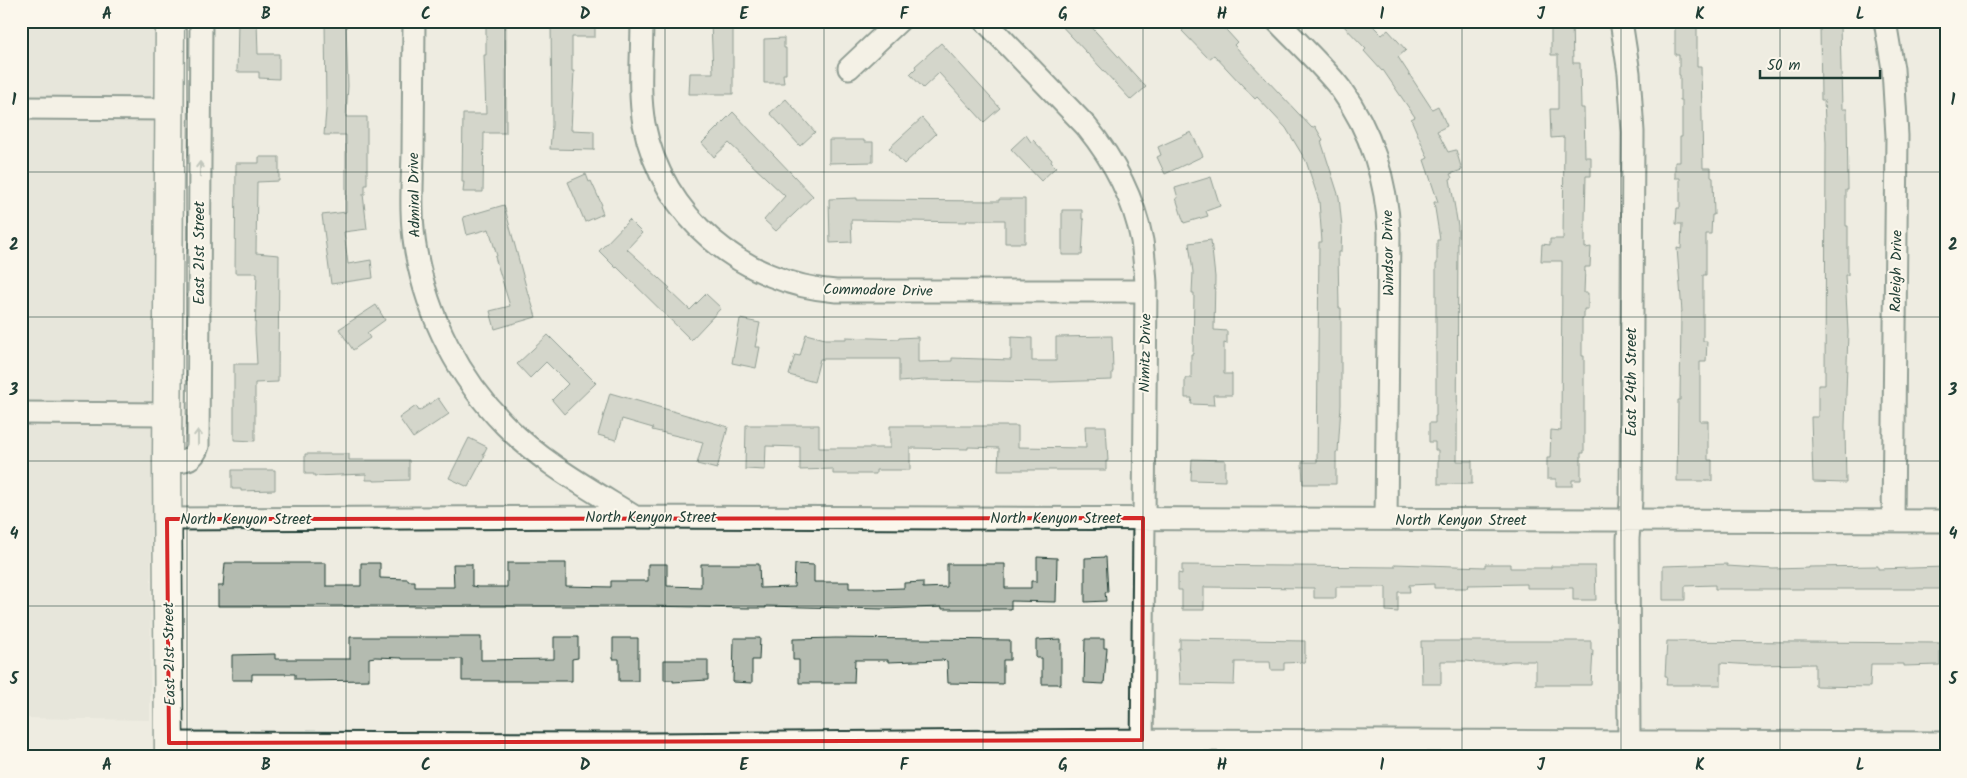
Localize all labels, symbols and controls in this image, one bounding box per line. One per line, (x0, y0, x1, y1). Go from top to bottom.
text: A (102, 2, 112, 27)
text: B (261, 2, 271, 27)
text: C (421, 2, 431, 27)
text: D (580, 2, 591, 27)
text: E (740, 2, 750, 27)
text: F (900, 2, 910, 27)
text: G (1058, 2, 1068, 27)
text: H (1217, 2, 1227, 27)
text: I (1380, 2, 1385, 27)
text: J (1537, 2, 1546, 27)
text: K (1695, 2, 1705, 27)
text: L (1856, 2, 1864, 27)
scale bar (1760, 48, 1880, 80)
text: 50 m (1767, 54, 1801, 78)
text: 1 (12, 88, 17, 113)
text: 1 (1951, 88, 1956, 113)
street label: Admiral Drive (402, 152, 428, 238)
one-way arrow (195, 161, 205, 178)
street label: East 21st Street (188, 201, 212, 305)
street label: Windsor Drive (1376, 209, 1402, 296)
street label: Raleigh Drive (1884, 229, 1910, 312)
text: 2 (9, 233, 19, 258)
text: 2 (1948, 233, 1958, 258)
street label: Commodore Drive (823, 278, 933, 304)
street label: Nimitz Drive (1133, 313, 1159, 393)
street label: East 24th Street (1620, 327, 1644, 436)
text: 3 (9, 378, 19, 403)
text: 3 (1948, 378, 1958, 403)
one-way arrow (193, 429, 203, 445)
street label: North Kenyon Street (585, 506, 717, 530)
street label: North Kenyon Street (990, 507, 1122, 531)
street label: North Kenyon Street (180, 508, 312, 532)
street label: North Kenyon Street (1395, 509, 1527, 533)
text: 4 (10, 522, 19, 547)
text: 4 (1949, 522, 1958, 547)
street label: East 21st Street (157, 602, 183, 706)
text: 5 (9, 667, 20, 692)
text: 5 (1948, 667, 1959, 692)
text: A (102, 753, 112, 778)
text: B (261, 753, 271, 778)
text: C (421, 753, 431, 778)
text: D (580, 753, 591, 778)
text: E (740, 753, 750, 778)
text: F (900, 753, 910, 778)
text: G (1058, 753, 1068, 778)
text: H (1217, 753, 1227, 778)
text: I (1380, 753, 1385, 778)
text: J (1537, 753, 1546, 778)
text: K (1695, 753, 1705, 778)
text: L (1856, 753, 1864, 778)

